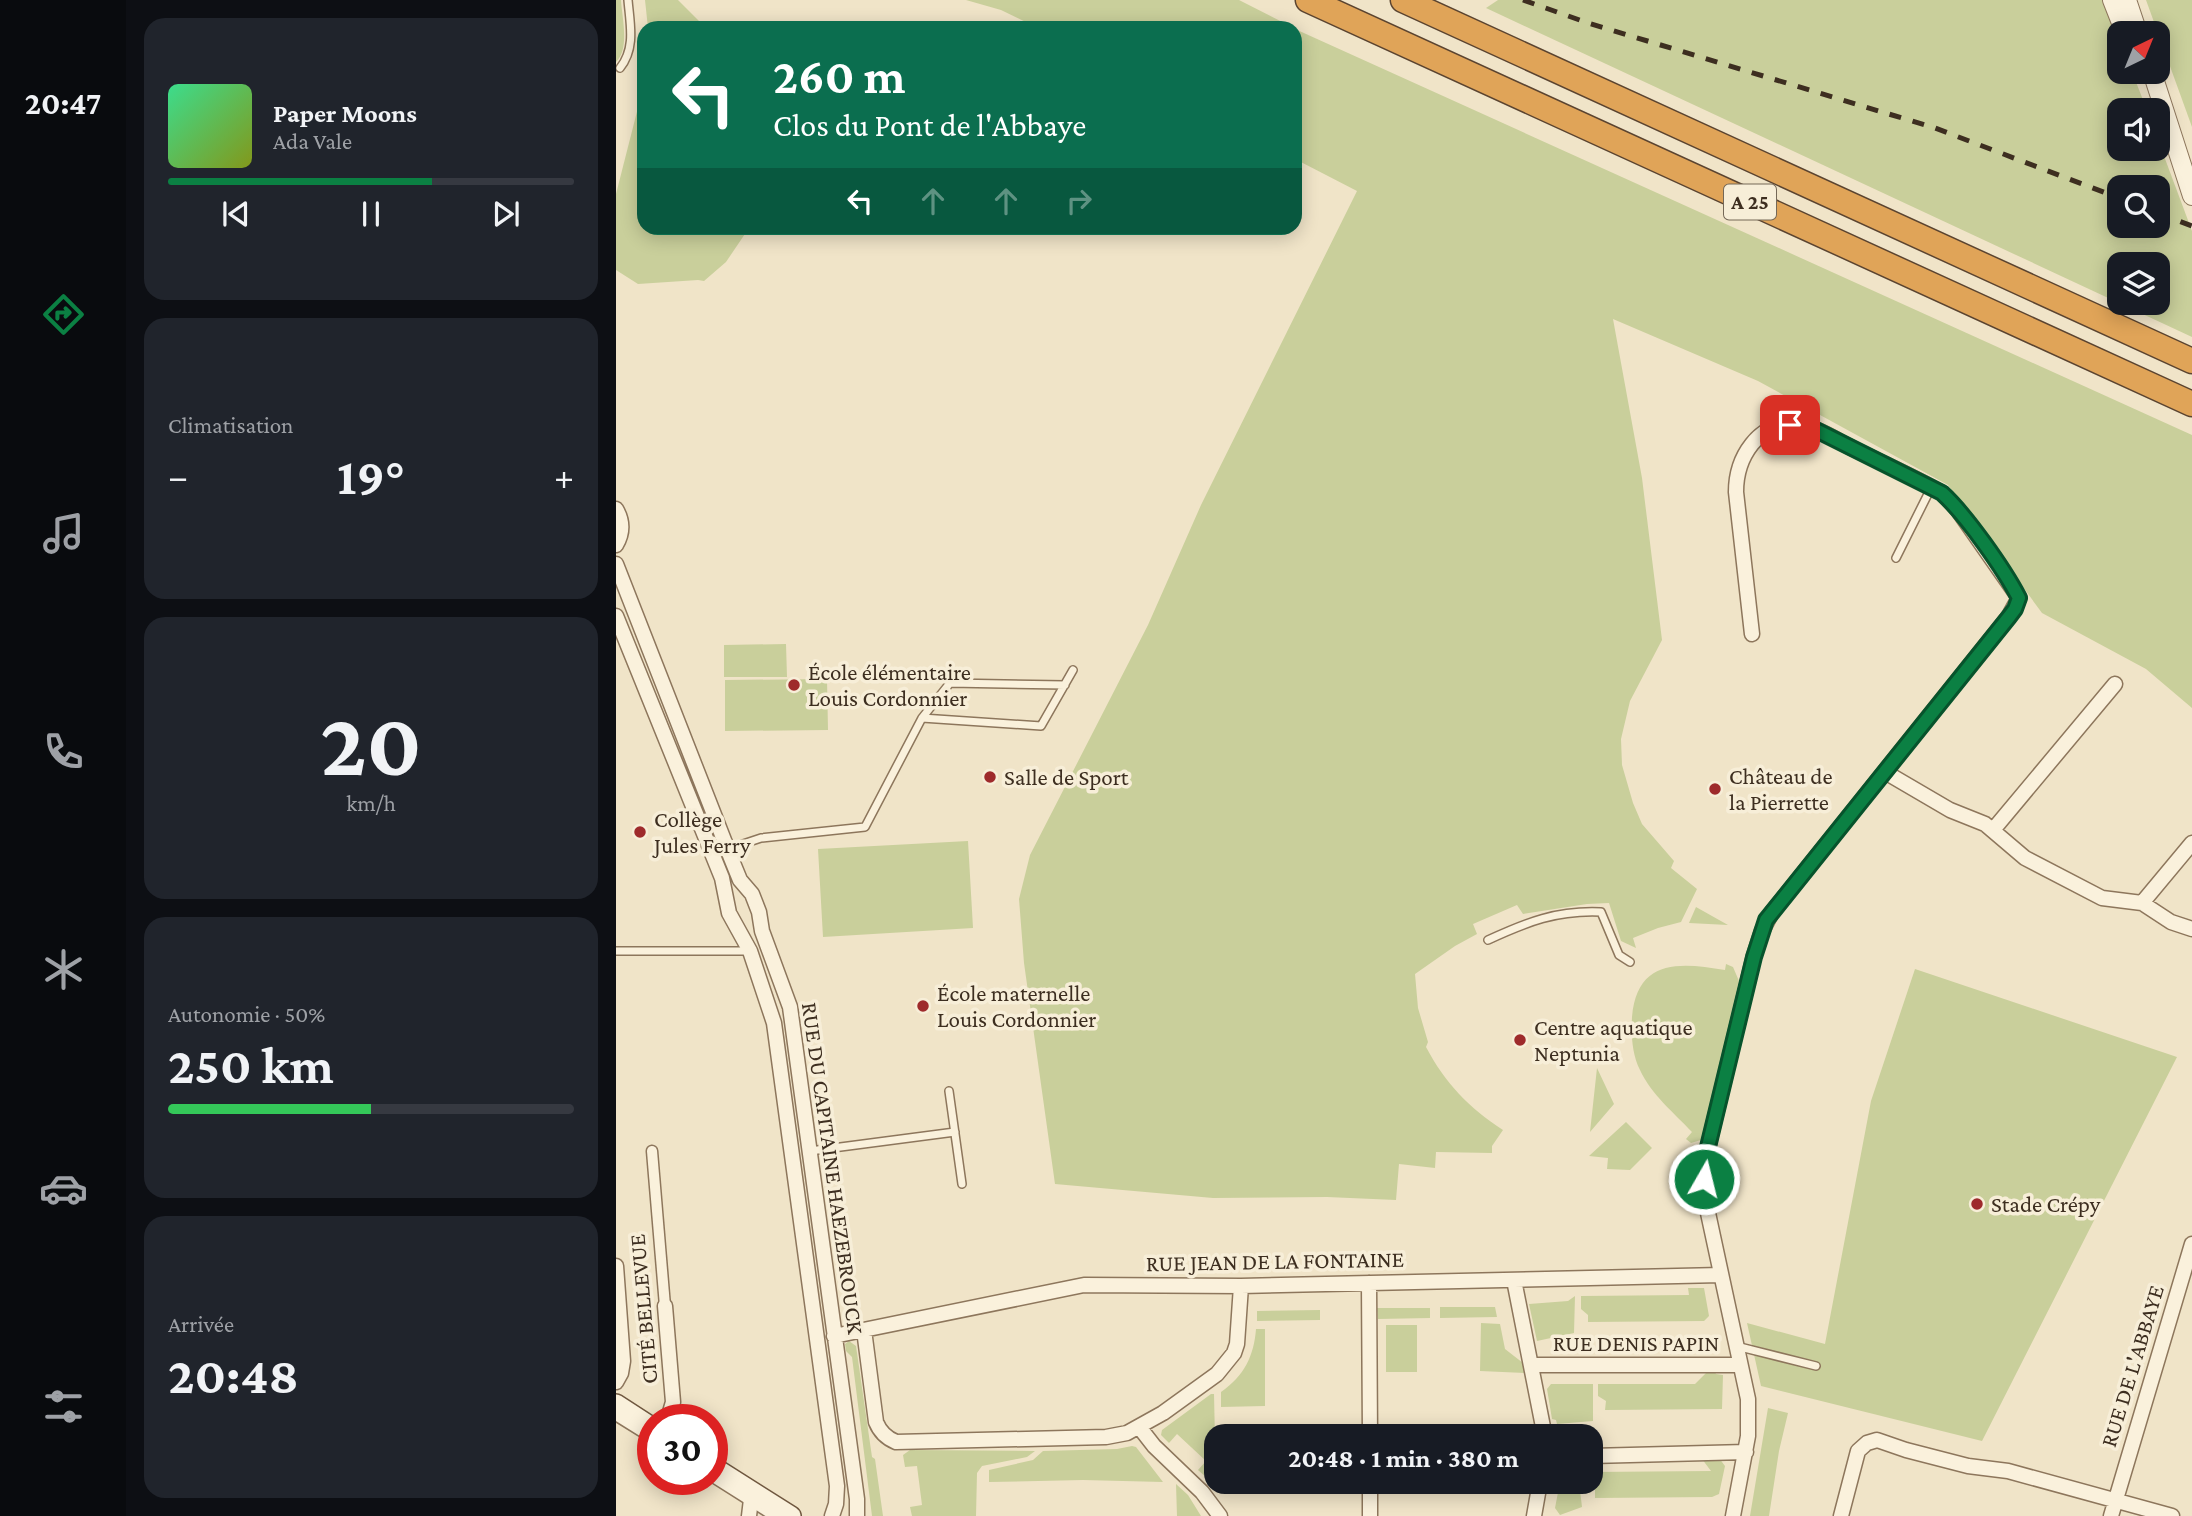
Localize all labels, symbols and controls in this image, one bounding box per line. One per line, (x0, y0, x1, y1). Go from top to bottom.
north arrow (2107, 21, 2170, 84)
map controls (2107, 21, 2170, 315)
icon: left (658, 49, 749, 140)
text: 260 m (773, 49, 905, 104)
text: 20:47 (25, 85, 101, 121)
button: sound (2107, 98, 2170, 161)
text: Paper Moons (273, 99, 417, 128)
text: Clos du Pont de l'Abbaye (773, 107, 1086, 143)
text: Ada Vale (273, 128, 352, 154)
button: search (2107, 175, 2170, 238)
icon: left (841, 182, 879, 220)
icon: ahead (914, 182, 952, 220)
icon: ahead (987, 182, 1025, 220)
icon: right (1060, 182, 1098, 220)
road number: A 25 (1724, 184, 1776, 220)
icon: previous (217, 195, 255, 233)
icon: pause (352, 195, 390, 233)
icon: next (487, 195, 525, 233)
button: layers (2107, 252, 2170, 315)
icon: directions (39, 290, 88, 339)
pin (1760, 395, 1820, 455)
icon: arrive (1771, 406, 1809, 444)
text: Climatisation (168, 412, 293, 438)
text: 19° (337, 447, 405, 505)
text: − (168, 455, 188, 497)
text: + (554, 455, 574, 497)
icon: music (39, 509, 88, 558)
place label: École élémentaire Louis Cordonnier (808, 659, 971, 711)
marker: École élémentaire Louis Cordonnier (786, 677, 802, 693)
text: 20 (320, 693, 422, 795)
icon: phone (39, 727, 88, 776)
place label: Château de la Pierrette (1729, 763, 1833, 815)
place label: Salle de Sport (1004, 764, 1129, 790)
marker: Salle de Sport (982, 769, 998, 785)
marker: Château de la Pierrette (1707, 781, 1723, 797)
text: km/h (346, 790, 396, 816)
place label: Collège Jules Ferry (652, 806, 751, 858)
marker: Collège Jules Ferry (632, 824, 648, 840)
icon: climate (39, 945, 88, 994)
place label: École maternelle Louis Cordonnier (937, 980, 1097, 1032)
marker: École maternelle Louis Cordonnier (915, 998, 931, 1014)
text: Autonomie · 50% (168, 1001, 325, 1027)
street label: RUE DU CAPITAINE HAEZEBROUCK (797, 1001, 869, 1336)
place label: Centre aquatique Neptunia (1534, 1014, 1693, 1066)
marker: Centre aquatique Neptunia (1512, 1032, 1528, 1048)
text: 250 km (168, 1036, 334, 1094)
position arrow (1667, 1142, 1741, 1216)
icon: car (39, 1164, 88, 1213)
place label: Stade Crépy (1991, 1191, 2101, 1217)
marker: Stade Crépy (1969, 1196, 1985, 1212)
street label: CITÉ BELLEVUE (623, 1233, 663, 1385)
street label: RUE JEAN DE LA FONTAINE (1146, 1246, 1404, 1276)
street label: RUE DE L'ABBAYE (2095, 1282, 2169, 1450)
text: Arrivée (168, 1311, 234, 1337)
street label: RUE DENIS PAPIN (1553, 1330, 1719, 1356)
text: 20:48 (168, 1346, 299, 1404)
icon: filters (39, 1382, 88, 1431)
speed limit sign: 30 (637, 1404, 728, 1495)
text: 20:48 · 1 min · 380 m (1288, 1444, 1519, 1473)

